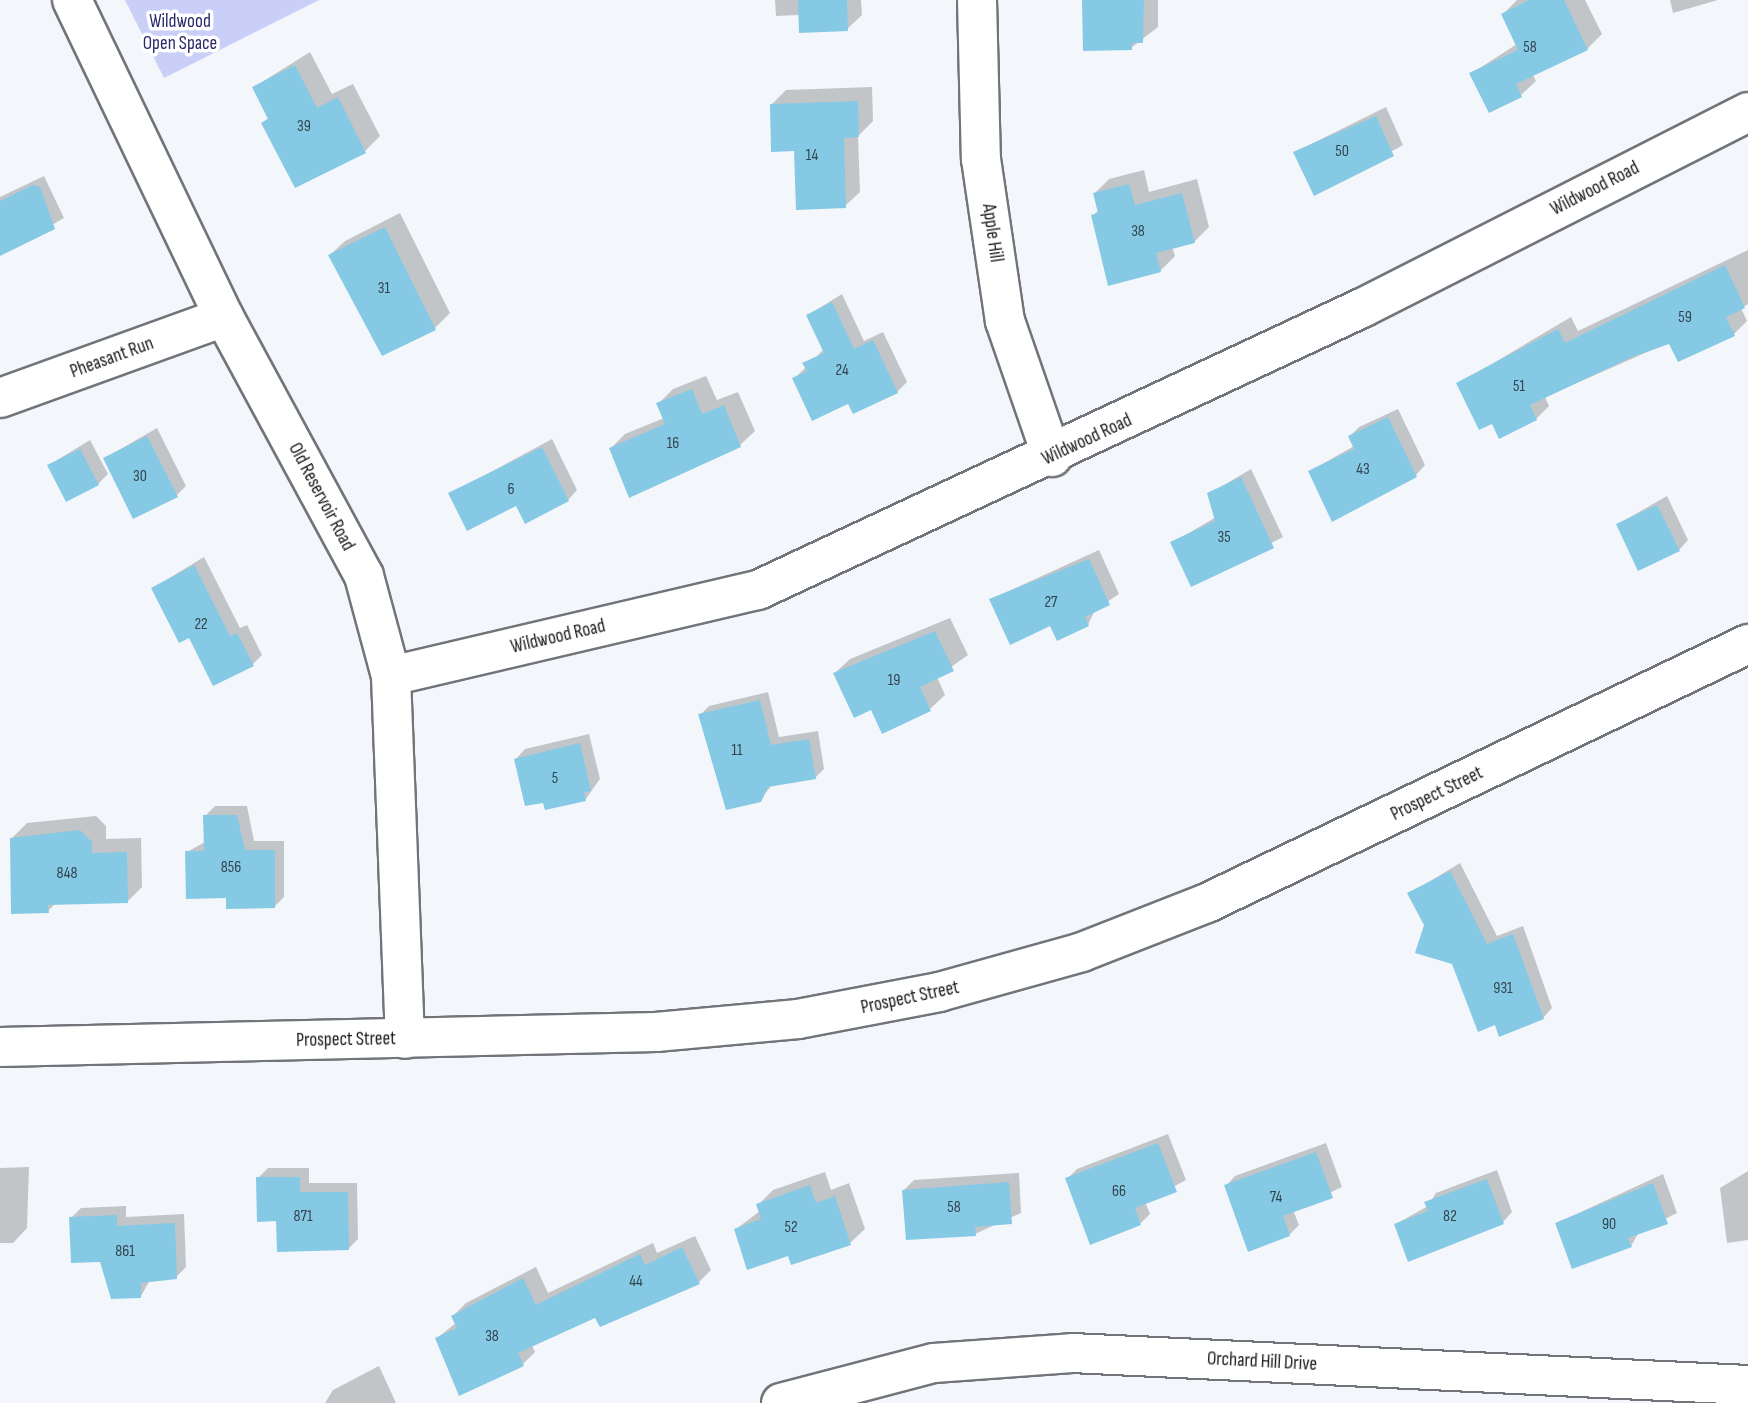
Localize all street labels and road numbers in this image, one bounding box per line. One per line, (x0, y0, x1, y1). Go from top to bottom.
street label: Wildwood Road (1547, 157, 1643, 221)
street label: Apple Hill (977, 202, 1007, 264)
street label: Pheasant Run (67, 332, 157, 384)
street label: Wildwood Road (1039, 409, 1135, 471)
street label: Old Reservoir Road (283, 439, 359, 555)
street label: Wildwood Road (509, 615, 607, 659)
street label: Prospect Street (1387, 762, 1487, 826)
street label: Prospect Street (859, 976, 961, 1020)
street label: Prospect Street (296, 1028, 396, 1052)
street label: Orchard Hill Drive (1206, 1348, 1318, 1376)

